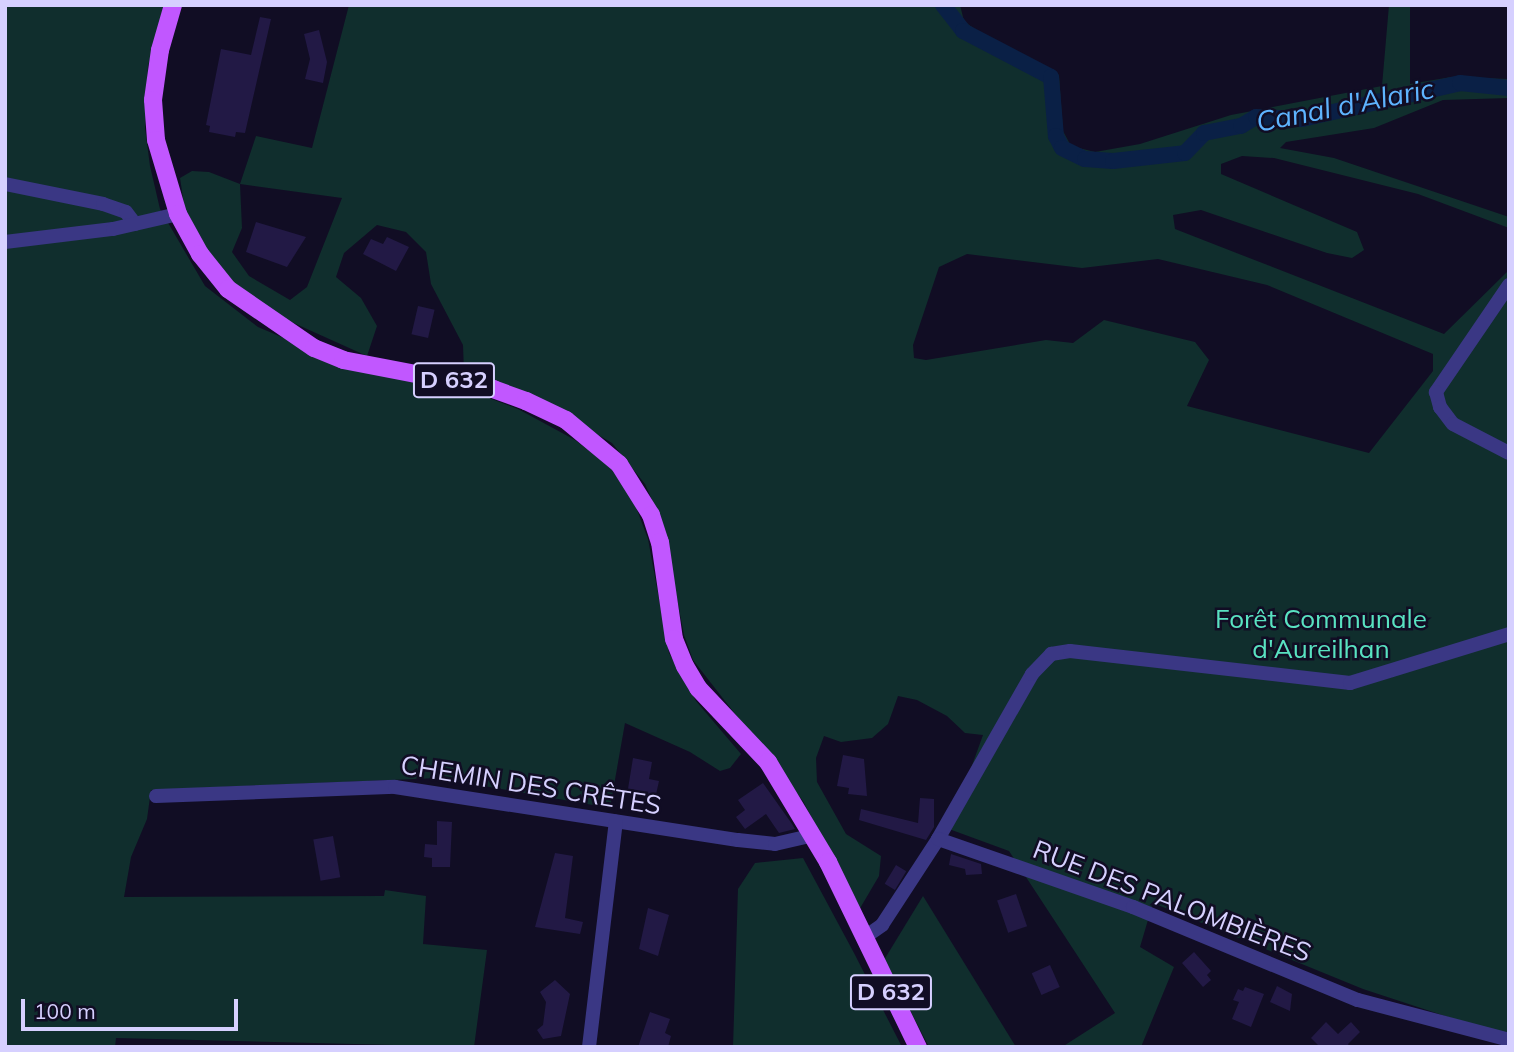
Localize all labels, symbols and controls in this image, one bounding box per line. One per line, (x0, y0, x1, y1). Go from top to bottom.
water label: Canal d'Alaric (1253, 71, 1437, 139)
road number: D 632 (412, 360, 496, 400)
park label: Forêt Communale d'Aureilhan (1215, 603, 1427, 664)
street label: CHEMIN DES CRÊTES (399, 749, 663, 821)
street label: RUE DES PALOMBIÈRES (1029, 834, 1315, 968)
road number: D 632 (849, 972, 933, 1012)
scale bar (24, 986, 242, 1030)
text: 100 m (34, 998, 96, 1024)

